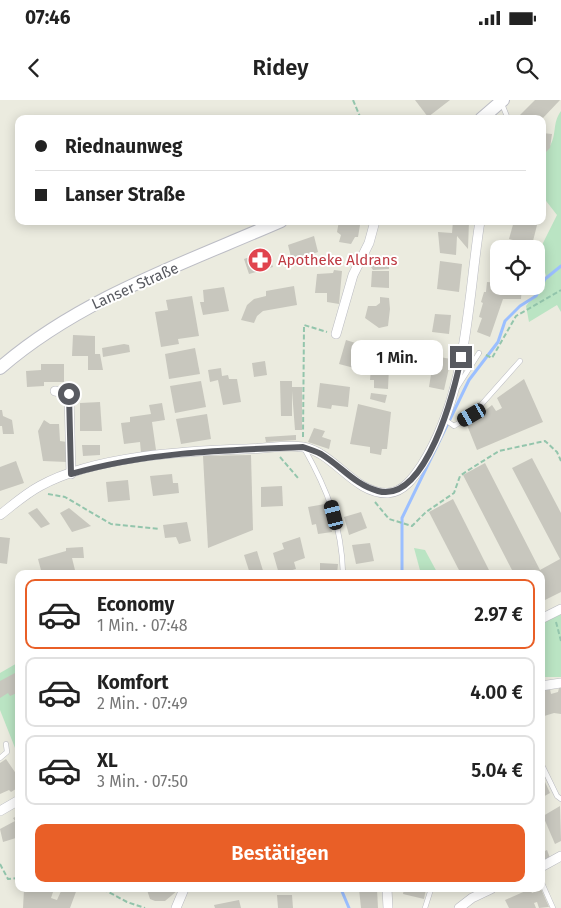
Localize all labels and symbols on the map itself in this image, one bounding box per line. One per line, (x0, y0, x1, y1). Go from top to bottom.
pharmacy icon: Apotheke Aldrans (247, 247, 273, 273)
place label: Apotheke Aldrans (278, 251, 397, 269)
street label: Lanser Straße (89, 259, 181, 313)
callout: 1 Min. (351, 340, 444, 374)
route end (450, 346, 472, 368)
route start (58, 383, 80, 405)
car (455, 401, 488, 429)
car (323, 499, 344, 531)

